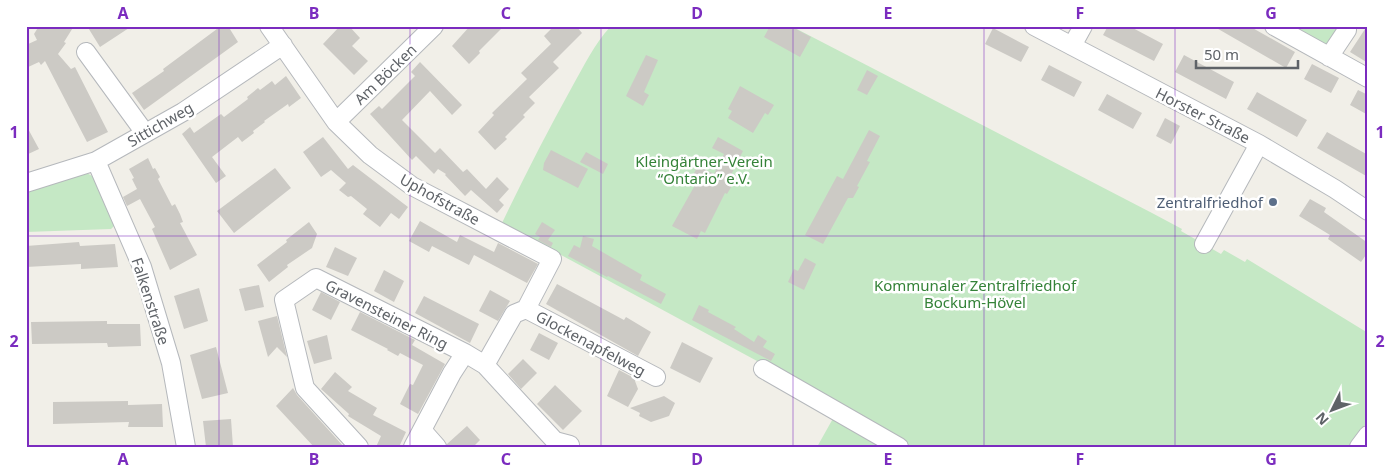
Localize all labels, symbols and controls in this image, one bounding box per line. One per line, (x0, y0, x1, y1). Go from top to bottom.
text: A (117, 2, 129, 24)
text: B (309, 2, 319, 24)
text: C (501, 2, 511, 24)
text: D (691, 2, 703, 24)
text: E (884, 2, 893, 24)
text: F (1076, 2, 1084, 24)
text: G (1265, 2, 1277, 24)
scale bar (1196, 38, 1299, 70)
street label: Am Böcken (350, 39, 420, 109)
text: 50 m (1204, 44, 1239, 64)
street label: Horster Straße (1152, 83, 1254, 147)
street label: Sittichweg (123, 97, 197, 151)
text: 1 (9, 121, 19, 143)
text: 1 (1375, 121, 1385, 143)
park label: Kleingärtner-Verein “Ontario” e.V. (635, 151, 773, 188)
street label: Uphofstraße (396, 169, 484, 229)
place label: Zentralfriedhof (1157, 192, 1264, 212)
marker: Zentralfriedhof (1267, 196, 1279, 208)
street label: Falkenstraße (127, 255, 175, 347)
street label: Gravensteiner Ring (322, 274, 452, 354)
park label: Kommunaler Zentralfriedhof Bockum-Hövel (874, 275, 1077, 312)
street label: Glockenapfelweg (533, 306, 649, 380)
text: 2 (9, 330, 19, 352)
text: 2 (1375, 330, 1385, 352)
north arrow (1306, 386, 1356, 436)
text: N (1311, 408, 1333, 430)
text: A (117, 448, 129, 470)
text: B (309, 448, 319, 470)
text: C (501, 448, 511, 470)
text: D (691, 448, 703, 470)
text: E (884, 448, 893, 470)
text: F (1076, 448, 1084, 470)
text: G (1265, 448, 1277, 470)

